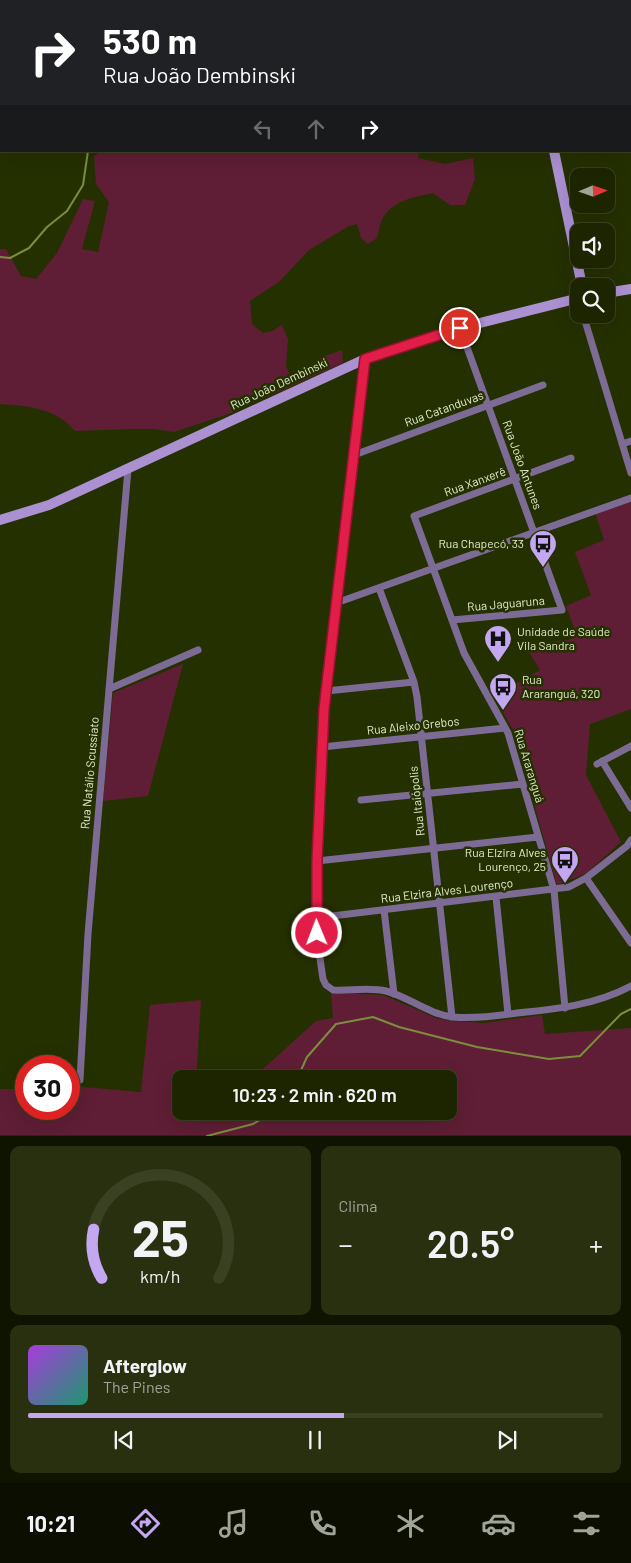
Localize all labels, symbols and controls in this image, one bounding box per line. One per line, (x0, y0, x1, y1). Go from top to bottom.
text: 530 m (103, 19, 197, 61)
icon: right (20, 20, 85, 85)
text: Rua João Dembinski (103, 61, 296, 87)
icon: left (249, 115, 277, 143)
icon: ahead (302, 115, 330, 143)
icon: right (355, 115, 383, 143)
north arrow (570, 168, 615, 212)
map controls (570, 168, 615, 323)
button: sound (570, 223, 615, 268)
button: search (570, 278, 615, 323)
pin (439, 307, 481, 349)
icon: arrive (446, 314, 474, 342)
street label: Rua João Dembinski (228, 354, 329, 412)
street label: Rua Catanduvas (402, 387, 485, 429)
street label: Rua João Antunes (500, 418, 546, 511)
street label: Rua Xanxerê (442, 463, 507, 499)
bus stop icon: Rua Chapecó, 33 (528, 529, 558, 568)
place label: Rua Chapecó, 33 (438, 536, 524, 550)
street label: Rua Jaguaruna (467, 593, 545, 613)
hospital icon: Unidade de Saúde Vila Sandra (483, 624, 513, 663)
place label: Unidade de Saúde Vila Sandra (517, 624, 610, 652)
bus stop icon: Rua Araranguá, 320 (488, 672, 518, 711)
place label: Rua Araranguá, 320 (522, 672, 600, 700)
street label: Rua Aleixo Grebos (366, 713, 460, 737)
street label: Rua Natálio Scussiato (77, 716, 101, 830)
street label: Rua Araranguá (512, 727, 548, 804)
street label: Rua Itaiópolis (405, 765, 427, 837)
place label: Rua Elzira Alves Lourenço, 25 (465, 845, 546, 873)
bus stop icon: Rua Elzira Alves Lourenço, 25 (550, 845, 580, 884)
street label: Rua Elzira Alves Lourenço (380, 875, 514, 905)
position arrow (290, 906, 342, 958)
speed limit sign: 30 (15, 1055, 80, 1120)
text: 10:23 · 2 min · 620 m (232, 1083, 397, 1106)
text: Clima (339, 1196, 377, 1215)
text: 25 (132, 1205, 189, 1267)
text: 20.5° (427, 1220, 514, 1266)
text: − (339, 1227, 353, 1261)
text: + (589, 1227, 603, 1261)
text: km/h (140, 1265, 180, 1287)
text: Afterglow (103, 1354, 187, 1377)
text: The Pines (103, 1377, 171, 1396)
icon: previous (110, 1426, 138, 1454)
icon: pause (301, 1426, 329, 1454)
icon: next (493, 1426, 521, 1454)
icon: directions (128, 1506, 163, 1541)
icon: music (216, 1506, 251, 1541)
icon: phone (305, 1506, 340, 1541)
icon: climate (393, 1506, 428, 1541)
icon: car (481, 1506, 516, 1541)
icon: filters (569, 1506, 604, 1541)
text: 10:21 (27, 1510, 75, 1536)

